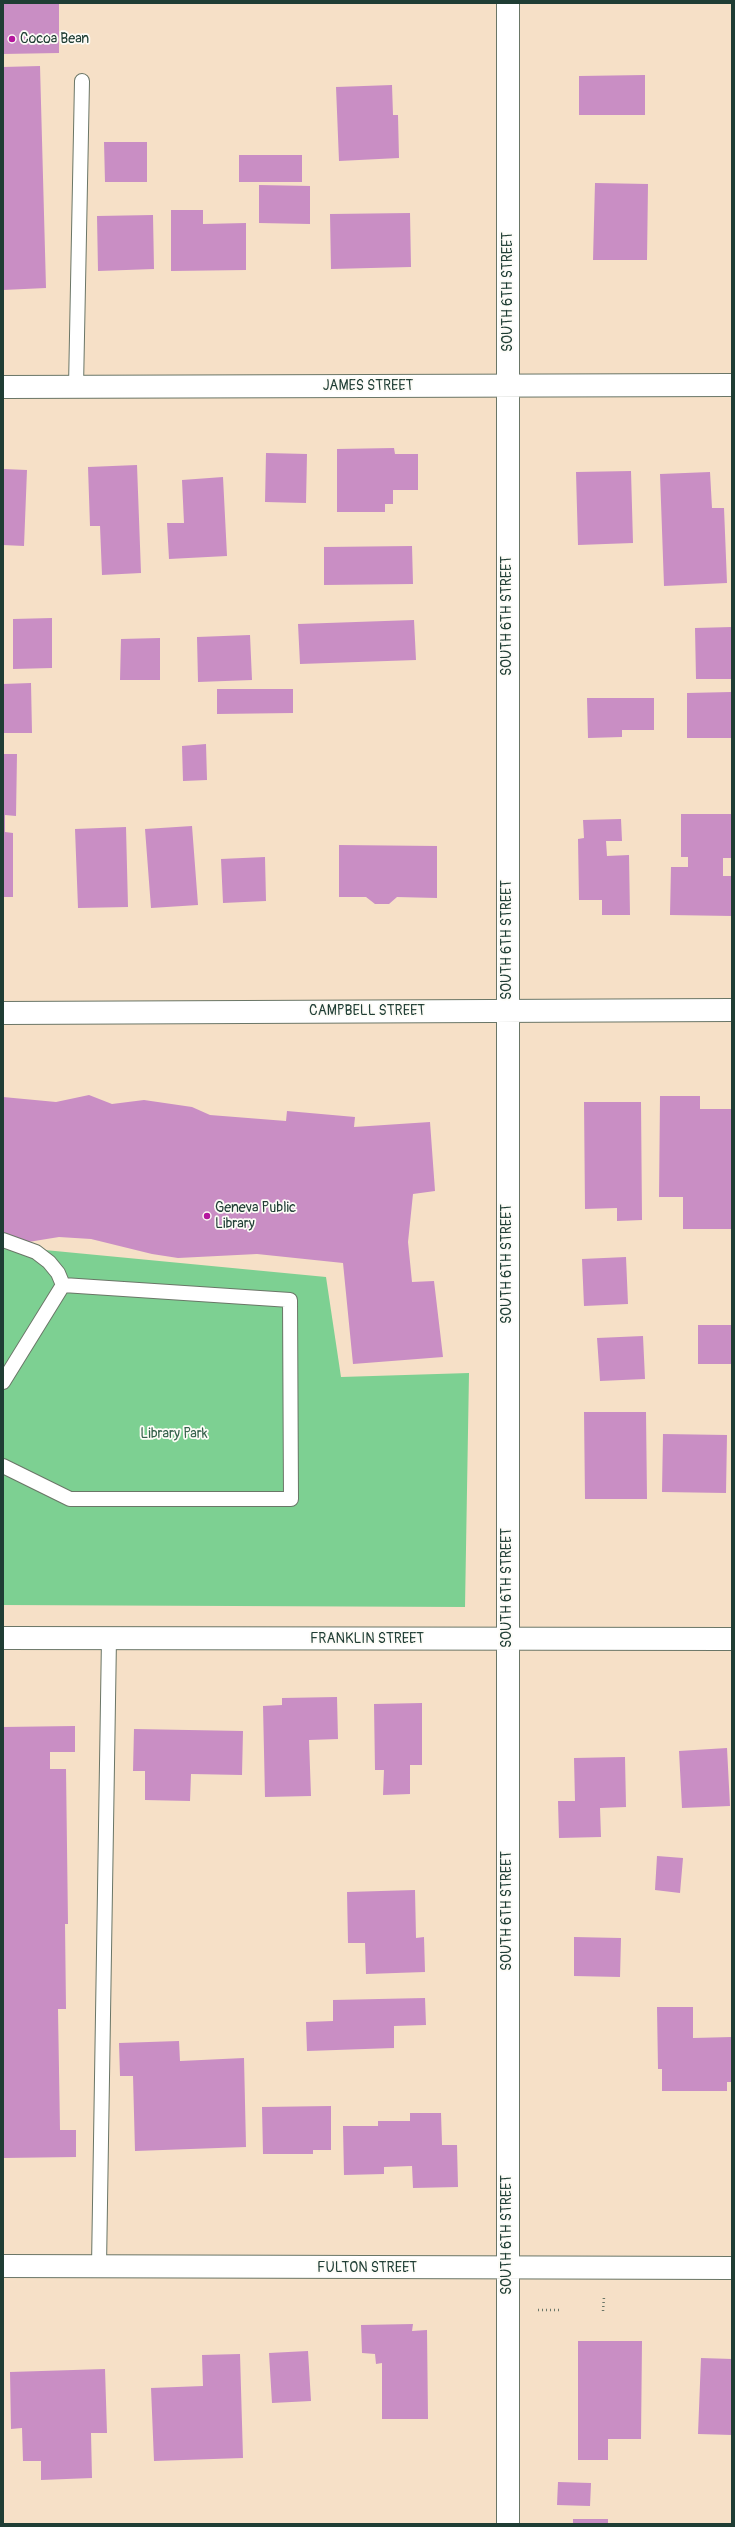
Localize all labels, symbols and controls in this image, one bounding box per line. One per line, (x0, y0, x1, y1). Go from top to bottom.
place label: Cocoa Bean (20, 31, 89, 47)
marker: Cocoa Bean (7, 34, 17, 44)
street label: SOUTH 6TH STREET (500, 232, 516, 352)
street label: JAMES STREET (323, 378, 413, 394)
street label: SOUTH 6TH STREET (499, 556, 515, 676)
street label: SOUTH 6TH STREET (499, 880, 515, 1000)
street label: CAMPBELL STREET (309, 1003, 425, 1019)
place label: Geneva Public Library (215, 1200, 296, 1232)
street label: SOUTH 6TH STREET (499, 1204, 515, 1324)
marker: Geneva Public Library (202, 1211, 212, 1221)
park label: Library Park (140, 1426, 208, 1442)
street label: SOUTH 6TH STREET (499, 1528, 515, 1648)
street label: FRANKLIN STREET (310, 1631, 424, 1647)
street label: SOUTH 6TH STREET (499, 1851, 515, 1971)
street label: SOUTH 6TH STREET (499, 2175, 515, 2295)
street label: FULTON STREET (317, 2260, 417, 2276)

